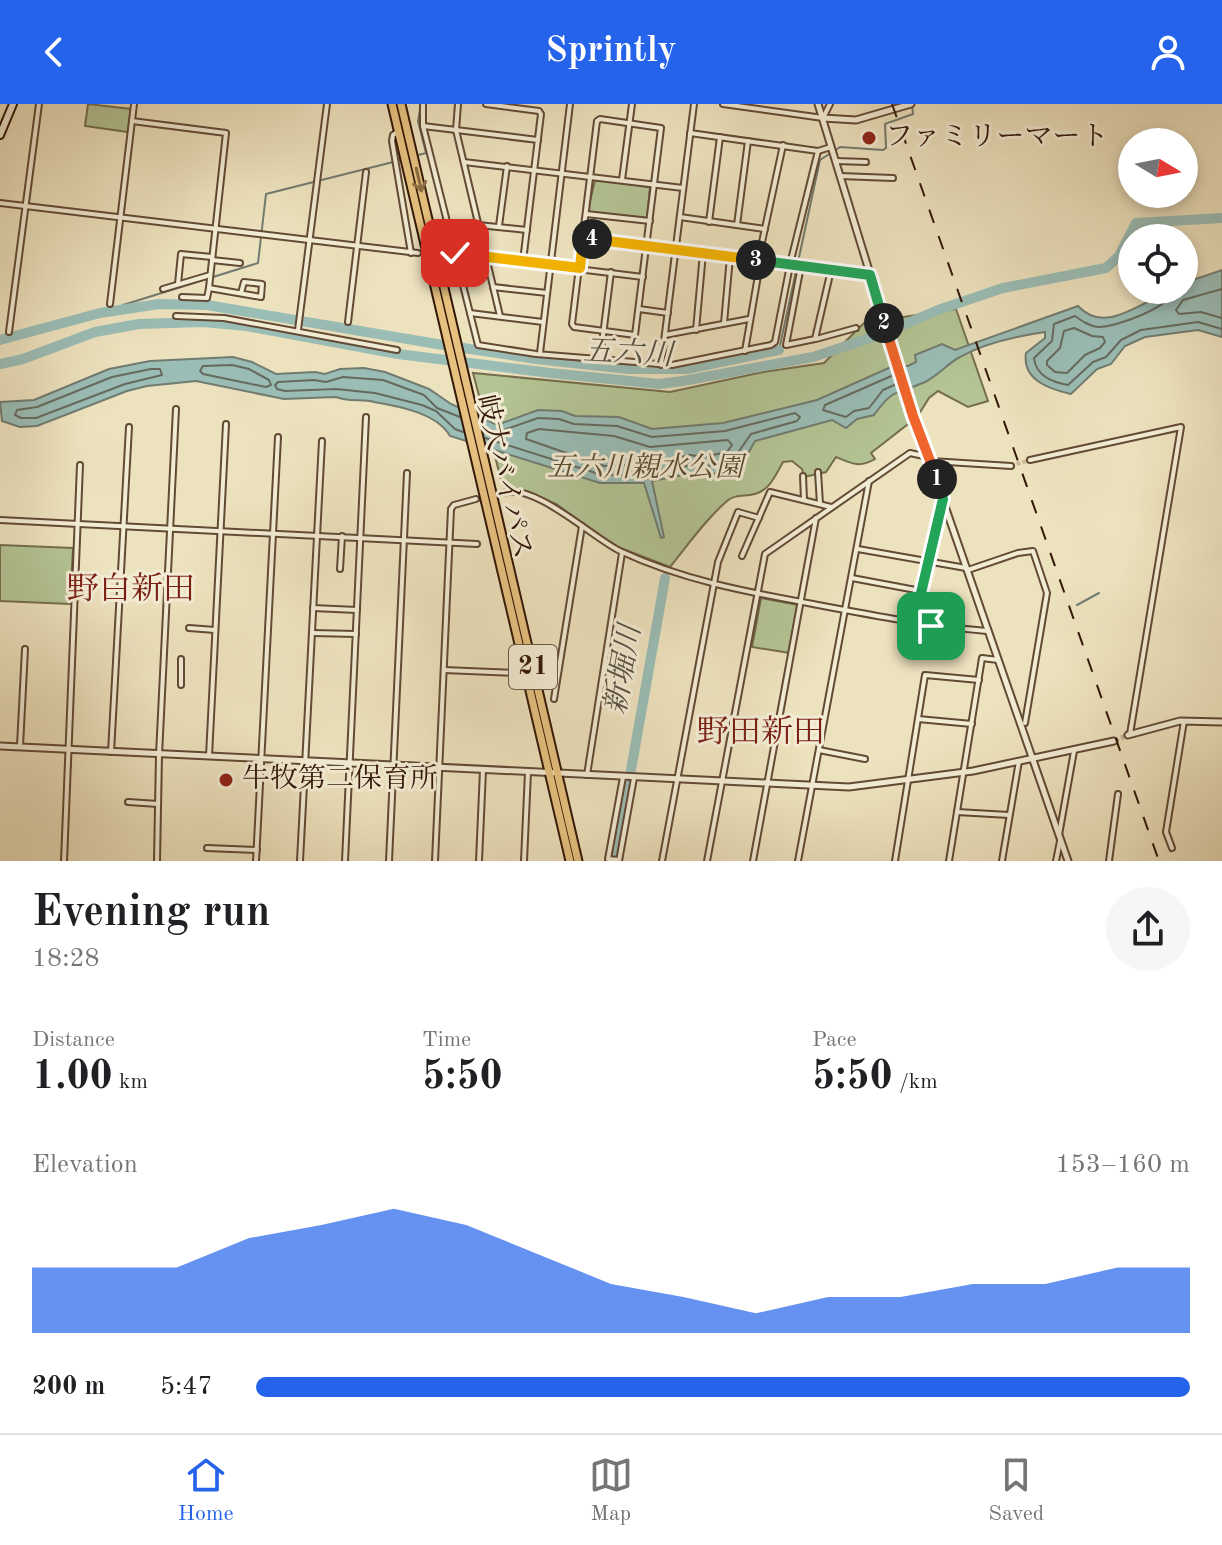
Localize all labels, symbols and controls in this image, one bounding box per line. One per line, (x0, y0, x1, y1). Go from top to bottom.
icon: back (32, 30, 76, 74)
icon: person (1146, 30, 1190, 74)
text: Sprintly (545, 34, 677, 70)
place label: ファミリーマート (885, 123, 1108, 152)
north arrow (1118, 128, 1198, 208)
map controls (1118, 128, 1198, 304)
marker: ファミリーマート (860, 129, 878, 147)
one-way arrow (412, 167, 427, 192)
pin (421, 219, 489, 287)
pin: 4 (572, 219, 612, 259)
button: locate (1118, 224, 1198, 304)
text: 4 (586, 228, 598, 250)
icon: check (433, 231, 477, 275)
pin: 3 (736, 240, 776, 280)
text: 3 (750, 249, 762, 271)
pin: 2 (864, 303, 904, 343)
text: 2 (878, 312, 890, 334)
water label: 五六川 (582, 335, 677, 371)
street label: 岐大バイパス (471, 392, 538, 562)
park label: 五六川親水公園 (547, 452, 747, 483)
pin: 1 (917, 459, 957, 499)
text: 1 (931, 468, 943, 490)
district label: 野白新田 (67, 572, 195, 607)
pin (897, 592, 965, 660)
icon: arrive (909, 604, 953, 648)
water label: 新堀川 (598, 620, 647, 717)
road number: 21 (509, 645, 557, 689)
district label: 野田新田 (697, 715, 825, 750)
place label: 牛牧第二保育所 (242, 763, 438, 794)
marker: 牛牧第二保育所 (217, 771, 235, 789)
button: share (1106, 887, 1190, 971)
text: Evening run (32, 891, 270, 935)
text: 18:28 (32, 946, 100, 972)
text: Distance (32, 1029, 115, 1051)
text: Time (422, 1029, 471, 1051)
text: Pace (812, 1029, 857, 1051)
text: 1.00 (32, 1058, 113, 1098)
text: 5:50 (422, 1058, 503, 1098)
text: 5:50 (812, 1058, 893, 1098)
text: km (113, 1071, 148, 1093)
text: /km (893, 1071, 938, 1093)
text: Elevation (32, 1152, 138, 1178)
text: 153–160 m (1055, 1152, 1190, 1178)
text: 200 m (32, 1374, 105, 1400)
text: 5:47 (160, 1374, 213, 1400)
tab: Home (178, 1453, 234, 1528)
tab: Map (589, 1453, 633, 1528)
tab: Saved (988, 1453, 1044, 1528)

